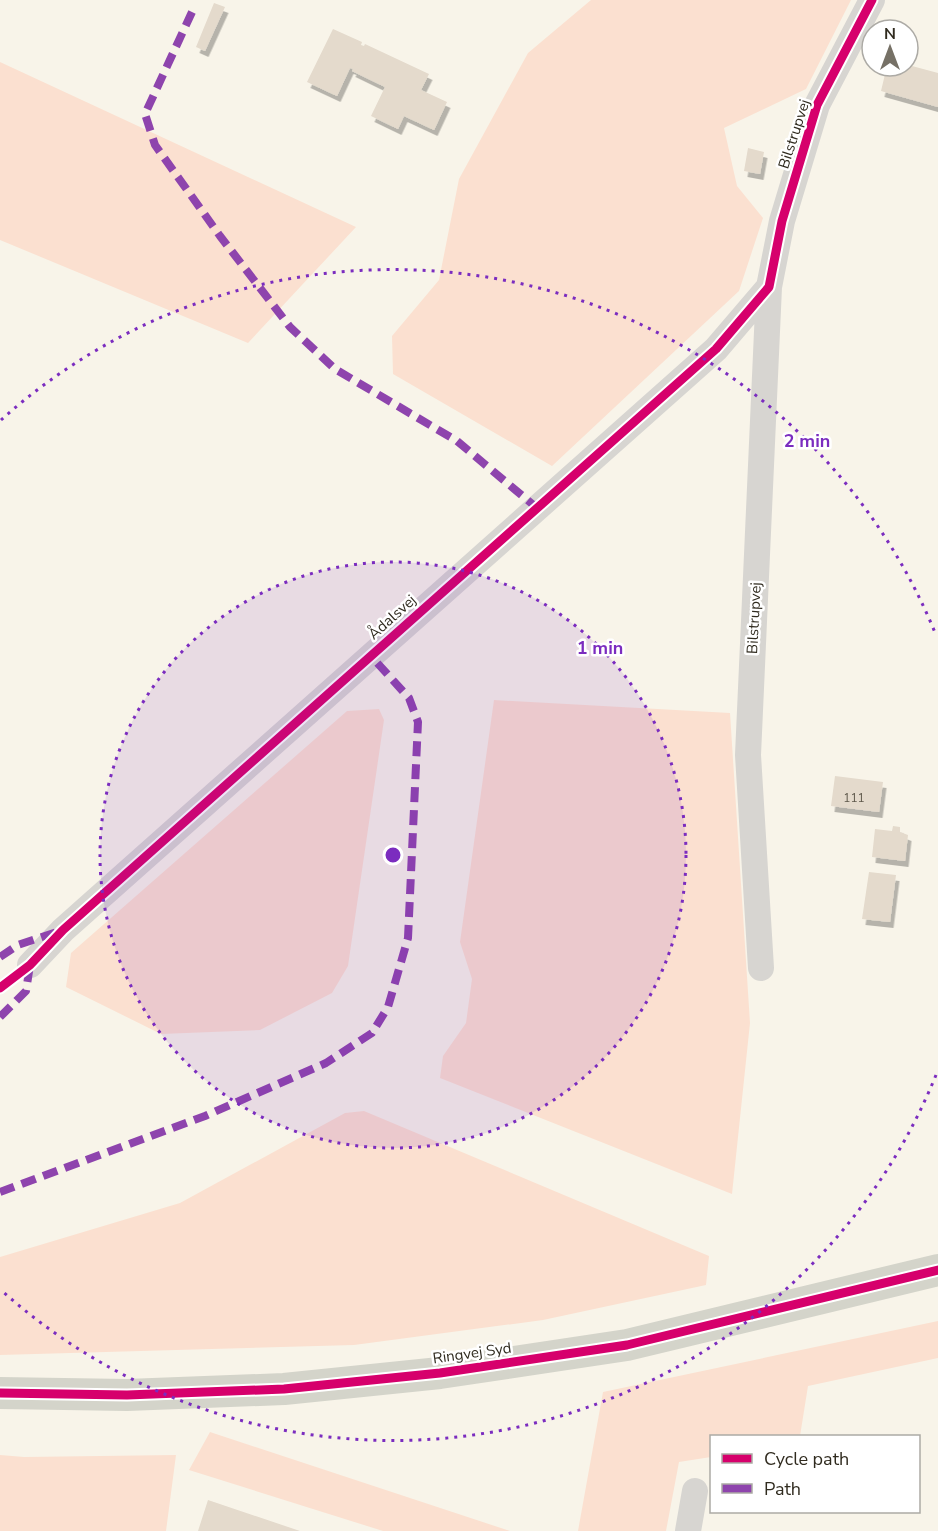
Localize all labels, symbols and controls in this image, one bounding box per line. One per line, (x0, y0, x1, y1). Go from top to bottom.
north arrow (860, 18, 920, 78)
text: N (884, 23, 896, 45)
street label: Bilstrupvej (773, 97, 815, 171)
text: 2 min (784, 429, 830, 453)
street label: Bilstrupvej (742, 582, 766, 654)
street label: Ådalsvej (363, 589, 420, 644)
text: 1 min (577, 636, 623, 660)
house number: 111 (843, 790, 865, 806)
centre of rings (383, 845, 403, 865)
street label: Ringvej Syd (431, 1338, 513, 1368)
legend (710, 1435, 920, 1513)
text: Cycle path (764, 1447, 849, 1471)
text: Path (764, 1477, 801, 1501)

